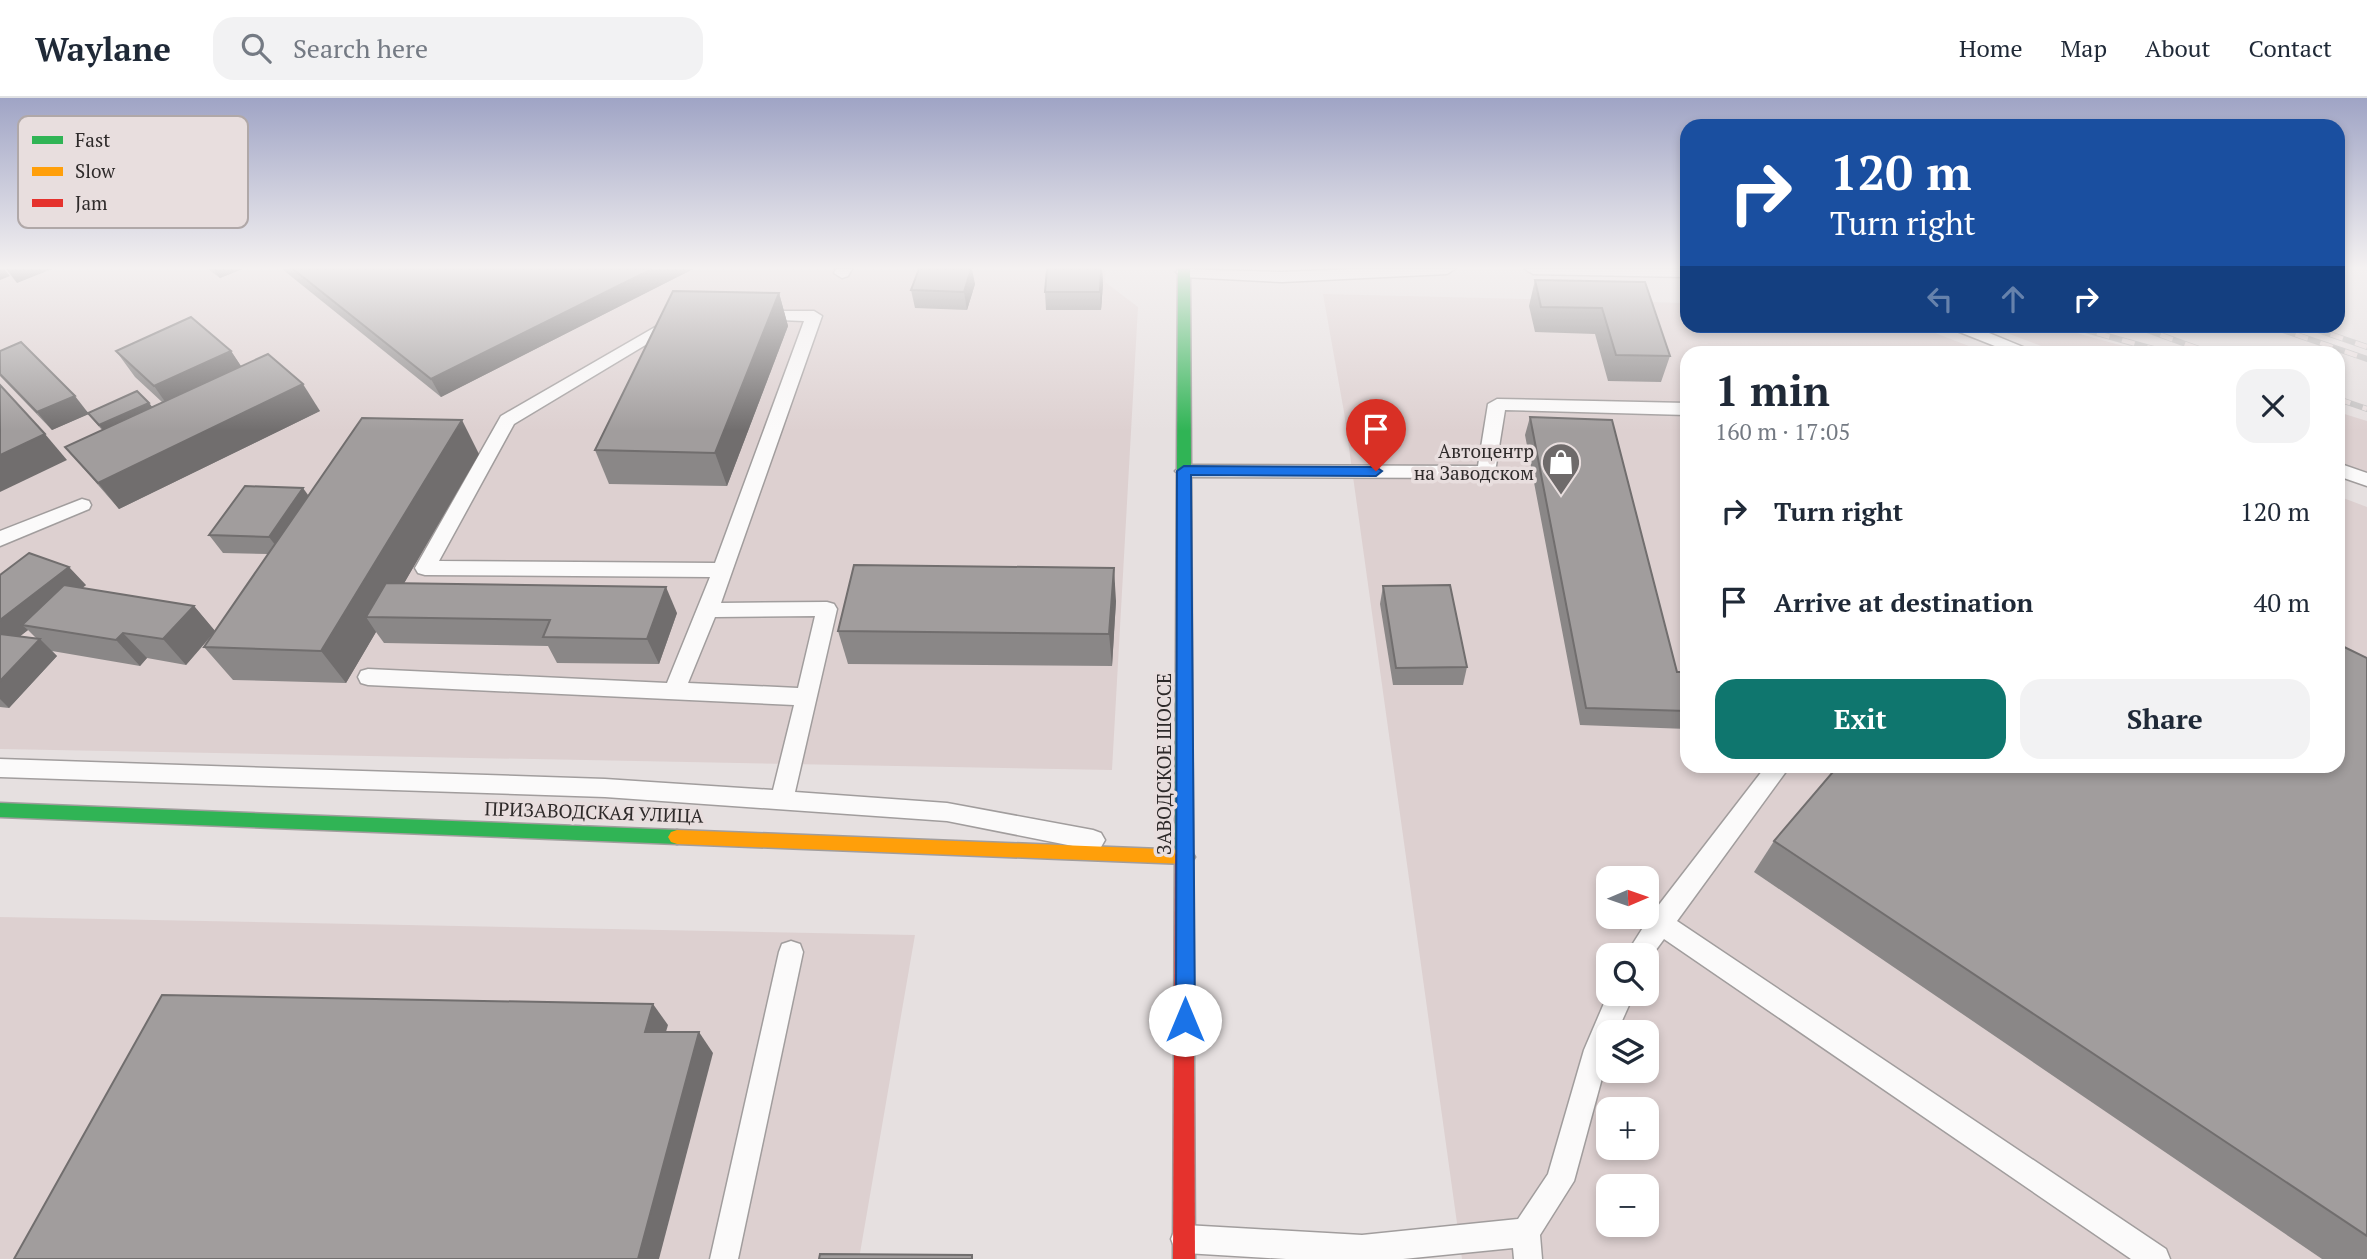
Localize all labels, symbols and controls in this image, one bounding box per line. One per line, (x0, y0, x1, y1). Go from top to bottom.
search box (213, 17, 703, 80)
text: Waylane (35, 27, 171, 70)
icon: search (237, 29, 275, 67)
text: Search here (293, 31, 428, 65)
text: Home (1959, 32, 2023, 64)
text: Map (2061, 32, 2107, 64)
text: About (2145, 32, 2211, 64)
text: Contact (2249, 32, 2332, 64)
legend (18, 116, 248, 228)
text: Fast (75, 127, 110, 152)
text: 120 m (1830, 139, 1972, 204)
icon: right (1715, 147, 1806, 238)
text: Slow (75, 158, 116, 183)
text: Jam (75, 190, 108, 215)
text: Turn right (1830, 202, 1976, 244)
icon: left (1921, 280, 1959, 318)
icon: ahead (1994, 280, 2032, 318)
icon: right (2067, 280, 2105, 318)
text: 1 min (1715, 362, 1830, 418)
button: close (2236, 369, 2310, 443)
pin (1346, 399, 1406, 471)
icon: arrive (1357, 410, 1395, 448)
text: 160 m · 17:05 (1715, 416, 1850, 447)
place label: Автоцентр на Заводском (1414, 438, 1534, 485)
shop icon: Автоцентр на Заводском (1540, 441, 1582, 496)
icon: right (1715, 492, 1753, 530)
text: Turn right (1774, 494, 1903, 528)
text: 120 m (2240, 494, 2310, 528)
icon: arrive (1715, 583, 1753, 621)
text: Arrive at destination (1774, 585, 2033, 619)
text: 40 m (2254, 585, 2310, 619)
street label: ЗАВОДСКОЕ ШОССЕ (1151, 673, 1176, 855)
button: Exit (1715, 679, 2006, 759)
button: Share (2020, 679, 2310, 759)
street label: ПРИЗАВОДСКАЯ УЛИЦА (484, 795, 704, 828)
north arrow (1596, 866, 1659, 929)
map controls (1596, 866, 1659, 1237)
button: search (1596, 943, 1659, 1006)
position arrow (1148, 983, 1222, 1057)
button: layers (1596, 1020, 1659, 1083)
button: + (1596, 1097, 1659, 1160)
button: − (1596, 1174, 1659, 1237)

